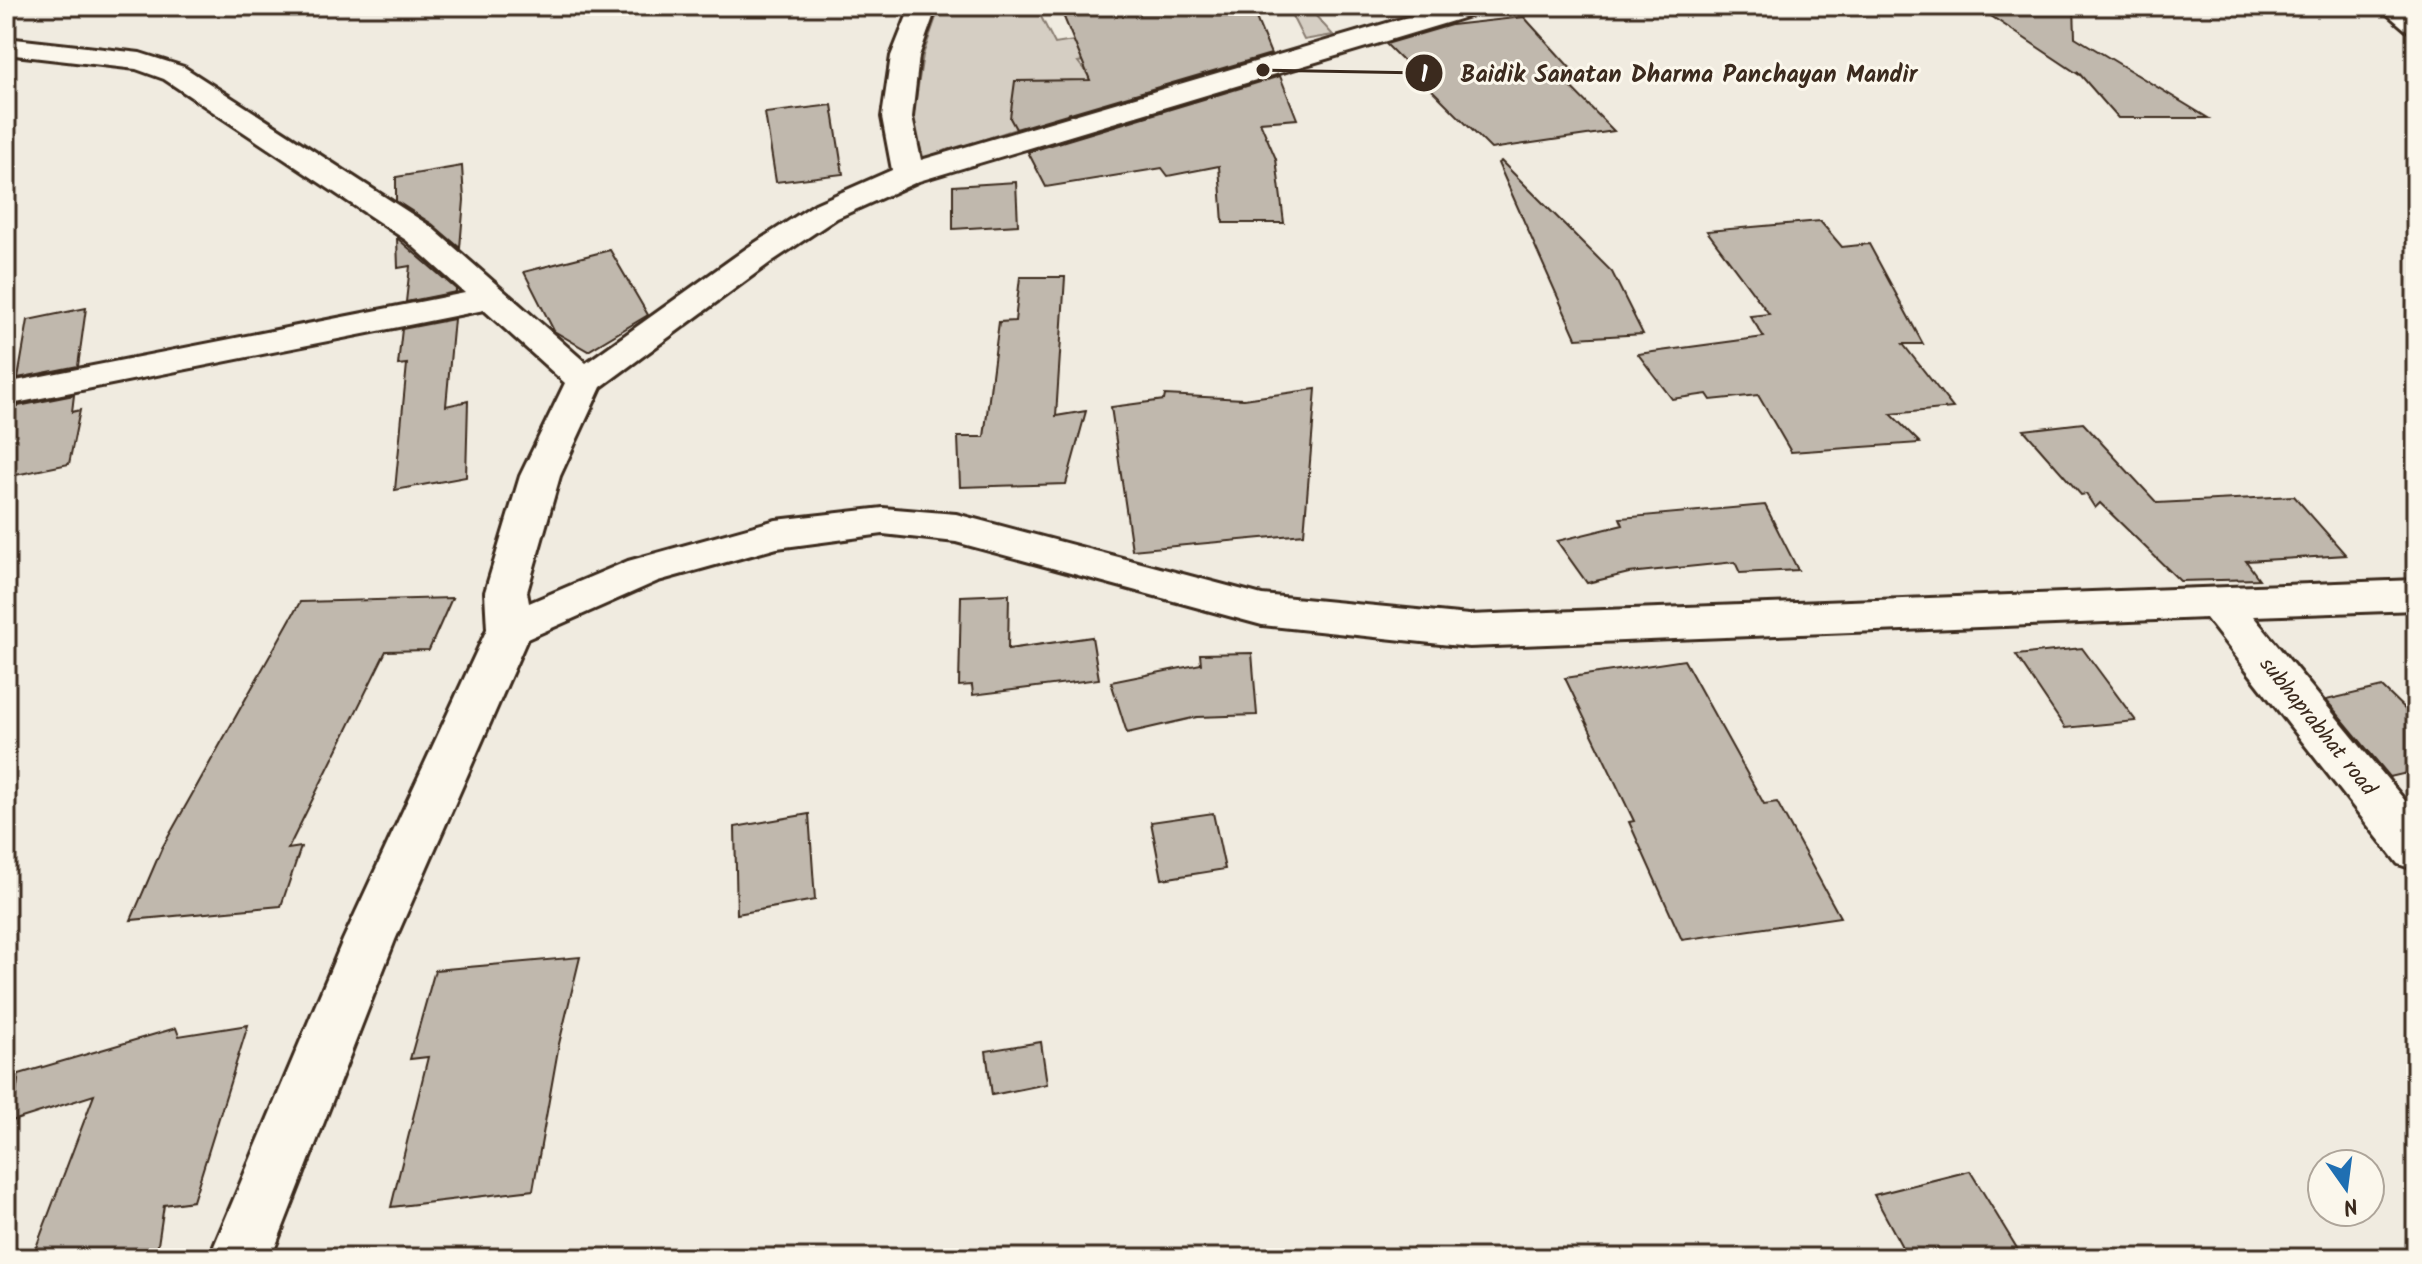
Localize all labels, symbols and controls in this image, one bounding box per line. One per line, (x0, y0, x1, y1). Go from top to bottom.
callout: Baidik Sanatan Dharma Panchayan Mandir (1404, 49, 1933, 97)
text: 1 (1420, 56, 1428, 95)
text: Baidik Sanatan Dharma Panchayan Mandir (1461, 56, 1919, 95)
street label: subhaprabhat road (2250, 649, 2385, 805)
north arrow (2306, 1148, 2386, 1228)
text: N (2339, 1186, 2361, 1224)

